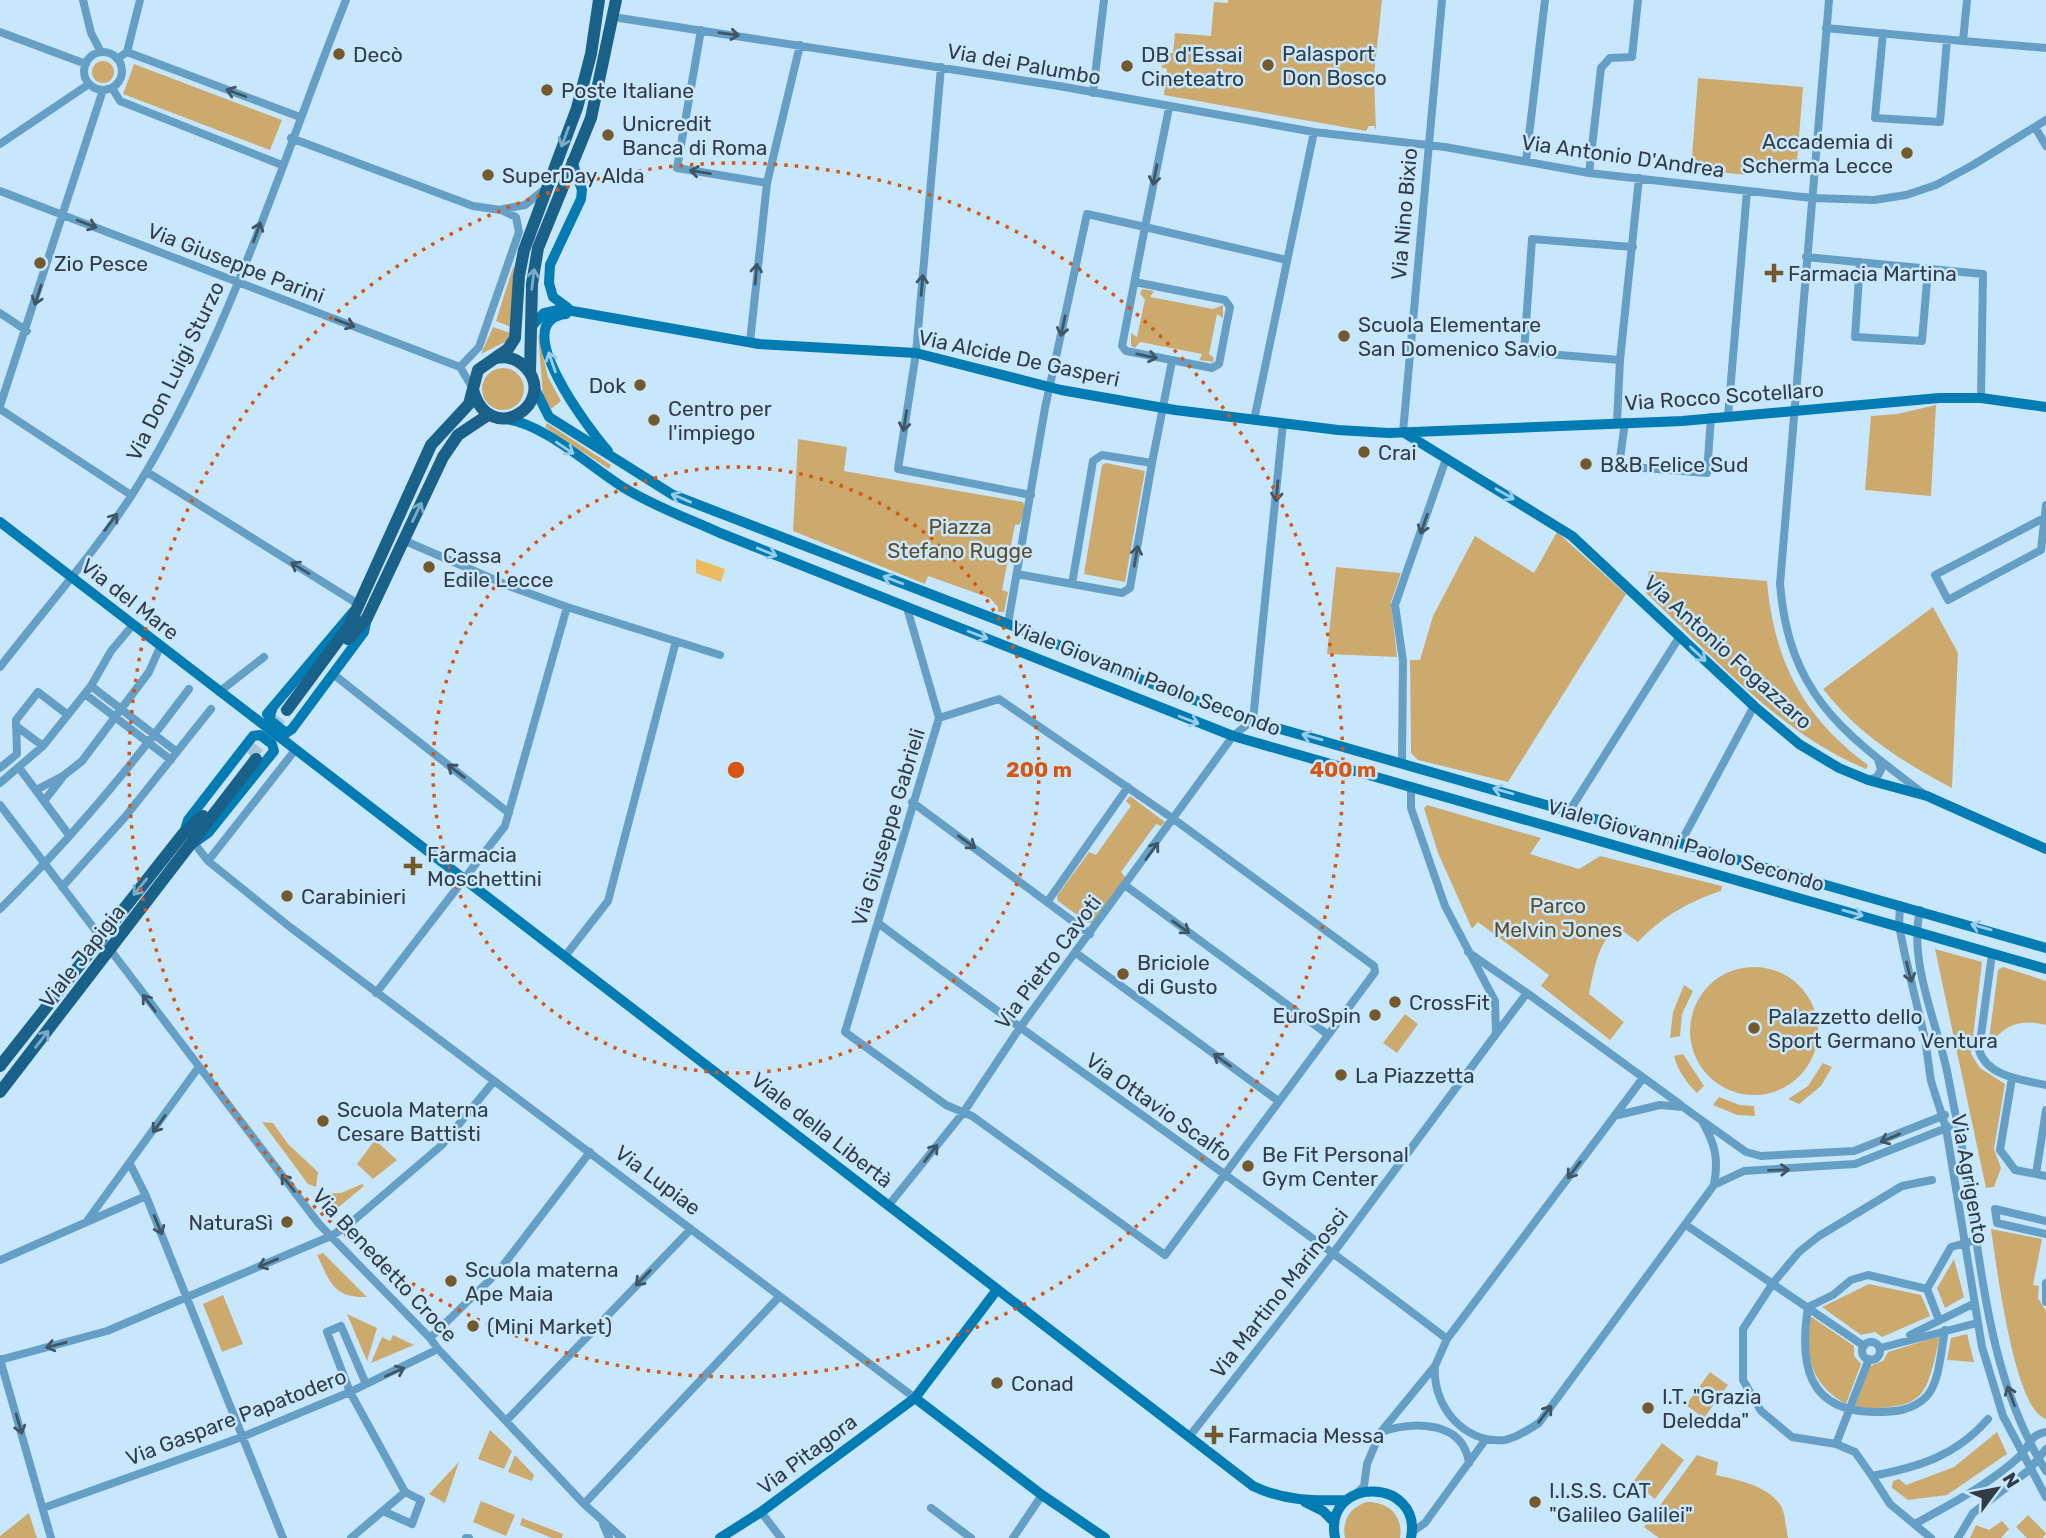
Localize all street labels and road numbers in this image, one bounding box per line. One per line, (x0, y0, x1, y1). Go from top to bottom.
street label: Via dei Palumbo (945, 38, 1103, 90)
street label: Via Antonio D'Andrea (1520, 129, 1726, 183)
street label: Via Nino Bixio (1386, 147, 1422, 281)
street label: Via Giuseppe Parini (144, 218, 328, 308)
street label: Via Don Luigi Sturzo (121, 277, 229, 465)
street label: Via Alcide De Gasperi (916, 324, 1122, 392)
street label: Via Rocco Scotellaro (1623, 377, 1825, 415)
street label: Via del Mare (76, 553, 184, 645)
street label: Via Antonio Fogazzaro (1639, 570, 1817, 734)
street label: Viale Giovanni Paolo Secondo (1008, 615, 1284, 741)
street label: Via Giuseppe Gabrieli (846, 725, 930, 929)
street label: Viale Giovanni Paolo Secondo (1545, 793, 1827, 897)
street label: Via Pietro Cavoti (990, 890, 1106, 1034)
street label: Viale Japigia (34, 899, 130, 1013)
street label: Via Ottavio Scalfo (1081, 1047, 1237, 1167)
street label: Viale della Libertà (746, 1067, 898, 1193)
street label: Via Agrigento (1946, 1112, 1994, 1246)
street label: Via Lupiae (610, 1140, 706, 1220)
street label: Via Benedetto Croce (307, 1183, 463, 1347)
street label: Via Martino Marinosci (1205, 1203, 1353, 1383)
street label: Via Gaspare Papatodero (122, 1363, 350, 1471)
street label: Via Pitagora (752, 1409, 862, 1499)

